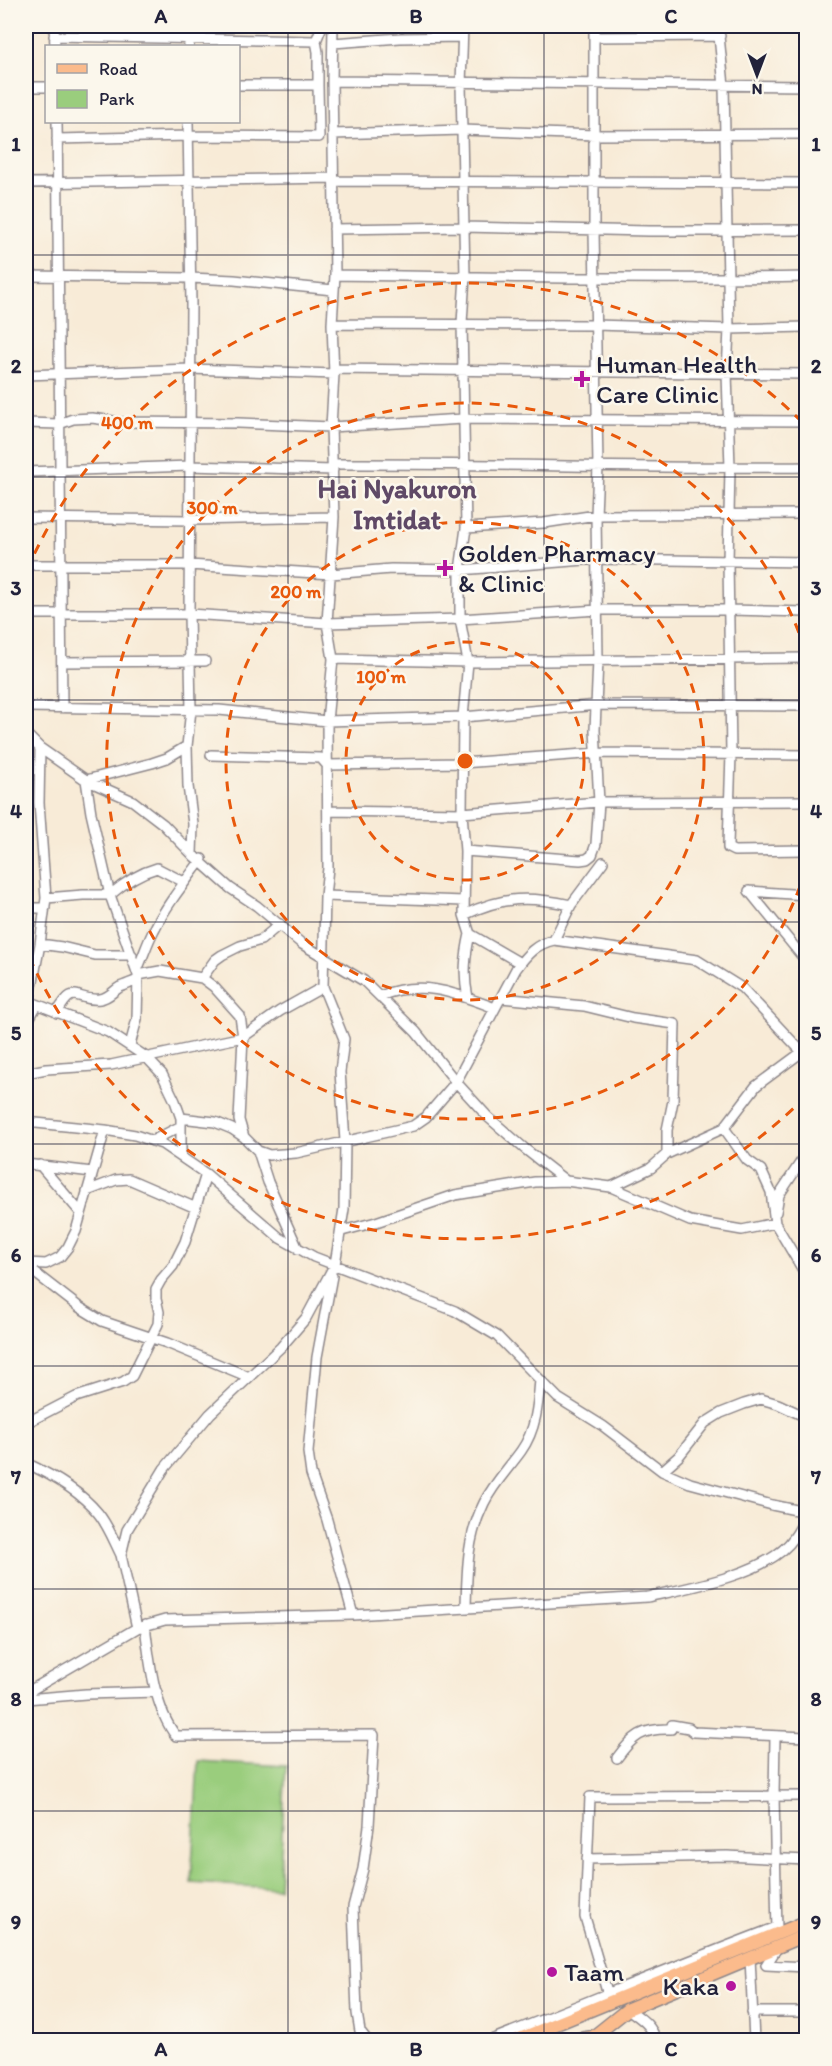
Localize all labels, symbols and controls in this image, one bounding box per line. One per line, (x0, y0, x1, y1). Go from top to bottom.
text: A (154, 4, 168, 28)
text: B (410, 4, 423, 28)
text: C (665, 4, 678, 28)
legend (45, 45, 240, 123)
north arrow (727, 45, 787, 105)
text: Road (99, 58, 138, 80)
text: N (752, 80, 762, 99)
text: Park (99, 88, 134, 110)
text: 1 (11, 132, 21, 156)
text: 1 (811, 132, 821, 156)
place label: Human Health Care Clinic (596, 348, 757, 410)
text: 2 (11, 354, 22, 378)
text: 2 (811, 354, 822, 378)
marker: Human Health Care Clinic (573, 370, 591, 388)
text: 400 m (101, 412, 154, 434)
district label: Hai Nyakuron Imtidat (317, 472, 477, 536)
text: 300 m (186, 497, 238, 519)
place label: Golden Pharmacy & Clinic (458, 537, 655, 599)
marker: Golden Pharmacy & Clinic (436, 559, 454, 577)
text: 3 (11, 576, 22, 600)
text: 3 (811, 576, 822, 600)
text: 200 m (271, 581, 322, 603)
text: 100 m (356, 666, 407, 688)
centre of rings (455, 751, 475, 771)
text: 4 (10, 799, 22, 823)
text: 4 (810, 799, 822, 823)
text: 5 (11, 1021, 22, 1045)
text: 5 (811, 1021, 822, 1045)
text: 6 (11, 1243, 22, 1267)
text: 6 (811, 1243, 822, 1267)
text: 7 (10, 1465, 21, 1489)
text: 7 (810, 1465, 821, 1489)
text: 8 (11, 1687, 22, 1711)
text: 8 (811, 1687, 822, 1711)
text: 9 (11, 1910, 21, 1934)
text: 9 (811, 1910, 821, 1934)
place label: Taam (564, 1956, 624, 1988)
marker: Taam (545, 1965, 559, 1979)
place label: Kaka (663, 1970, 719, 2002)
marker: Kaka (724, 1979, 738, 1993)
text: A (154, 2037, 168, 2061)
text: B (410, 2037, 423, 2061)
text: C (665, 2037, 678, 2061)

